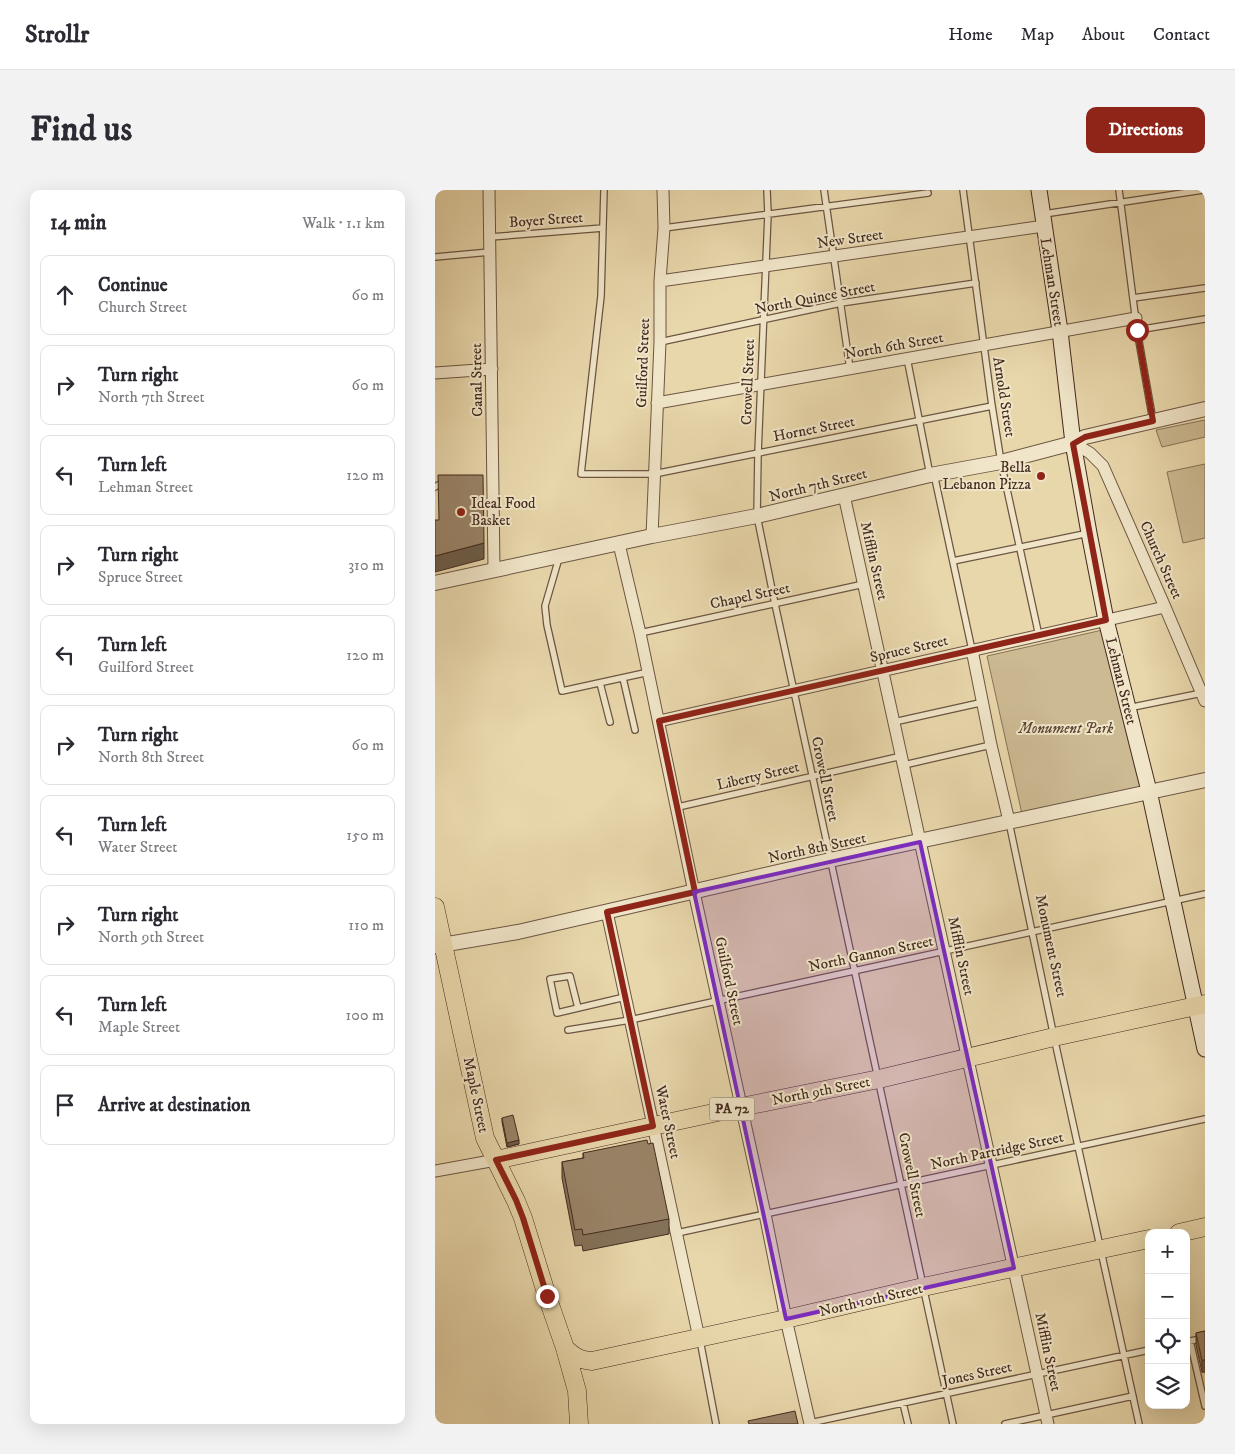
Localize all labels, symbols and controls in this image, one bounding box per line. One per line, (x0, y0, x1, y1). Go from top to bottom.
text: Strollr (25, 20, 89, 50)
text: Home (948, 24, 993, 46)
text: Map (1021, 24, 1054, 46)
text: About (1082, 24, 1125, 46)
text: Contact (1153, 24, 1210, 46)
button: Directions (1086, 107, 1205, 153)
text: Find us (30, 108, 132, 152)
street label: Boyer Street (508, 208, 584, 232)
text: 14 min (50, 210, 106, 236)
text: Walk · 1.1 km (302, 213, 385, 233)
street label: New Street (816, 225, 884, 253)
street label: Lehman Street (1036, 237, 1068, 328)
text: Continue (98, 274, 168, 297)
street label: North Quince Street (753, 277, 877, 319)
icon: ahead (51, 281, 79, 309)
text: 60 m (352, 285, 384, 305)
text: Church Street (98, 297, 187, 317)
street label: Guilford Street (632, 318, 654, 408)
route start (1126, 319, 1149, 342)
street label: North 6th Street (843, 328, 945, 364)
street label: Crowell Street (737, 338, 759, 425)
street label: Canal Street (467, 343, 487, 417)
street label: Arnold Street (988, 356, 1020, 439)
text: Turn right (98, 364, 178, 387)
icon: right (51, 371, 79, 399)
text: 60 m (352, 375, 384, 395)
text: North 7th Street (98, 387, 205, 407)
street label: Hornet Street (772, 412, 857, 446)
text: Turn left (98, 454, 167, 477)
place label: Bella Lebanon Pizza (942, 458, 1032, 494)
icon: left (51, 461, 79, 489)
street label: North 7th Street (767, 464, 869, 506)
text: 120 m (346, 465, 384, 485)
marker: Bella Lebanon Pizza (1035, 470, 1047, 482)
text: Lehman Street (98, 477, 193, 497)
place label: Ideal Food Basket (471, 494, 536, 530)
marker: Ideal Food Basket (455, 506, 467, 518)
street label: Church Street (1135, 518, 1187, 602)
street label: Mifflin Street (856, 520, 892, 602)
text: Turn right (98, 544, 178, 567)
icon: right (51, 551, 79, 579)
text: 310 m (348, 555, 384, 575)
text: Spruce Street (98, 567, 183, 587)
street label: Chapel Street (708, 578, 792, 614)
street label: Spruce Street (868, 631, 950, 667)
text: Turn left (98, 634, 167, 657)
street label: Lehman Street (1101, 635, 1141, 727)
icon: left (51, 641, 79, 669)
text: 120 m (346, 645, 384, 665)
text: Guilford Street (98, 657, 194, 677)
park label: Monument Park (1018, 719, 1114, 738)
text: Turn right (98, 724, 178, 747)
icon: right (51, 731, 79, 759)
text: 60 m (352, 735, 384, 755)
street label: Crowell Street (807, 735, 843, 823)
text: North 8th Street (98, 747, 204, 767)
street label: Liberty Street (715, 757, 801, 795)
text: Turn left (98, 814, 167, 837)
icon: left (51, 821, 79, 849)
text: 150 m (346, 825, 384, 845)
street label: North 8th Street (766, 828, 868, 868)
text: Water Street (98, 837, 177, 857)
street label: Monument Street (1031, 893, 1071, 999)
text: Turn right (98, 904, 178, 927)
icon: right (51, 911, 79, 939)
text: 110 m (348, 915, 384, 935)
street label: Mifflin Street (943, 915, 979, 997)
text: North 9th Street (98, 927, 204, 947)
street label: North Gannon Street (807, 931, 935, 976)
street label: Guilford Street (710, 935, 748, 1027)
text: Turn left (98, 994, 167, 1017)
icon: left (51, 1001, 79, 1029)
text: 100 m (346, 1005, 384, 1025)
text: Maple Street (98, 1017, 180, 1037)
street label: Maple Street (459, 1055, 493, 1135)
street label: North 9th Street (770, 1072, 872, 1110)
street label: Water Street (651, 1083, 685, 1161)
icon: arrive (51, 1091, 79, 1119)
text: Arrive at destination (98, 1094, 250, 1117)
road number: PA 72 (709, 1098, 755, 1121)
street label: North Partridge Street (929, 1128, 1065, 1174)
street label: Crowell Street (894, 1131, 930, 1219)
map controls (1145, 1229, 1190, 1409)
button: + (1145, 1229, 1190, 1274)
button: − (1145, 1274, 1190, 1319)
street label: North 10th Street (817, 1279, 925, 1321)
route end (536, 1285, 559, 1308)
street label: Mifflin Street (1030, 1311, 1066, 1393)
button: locate (1145, 1319, 1190, 1364)
street label: Jones Street (938, 1357, 1014, 1391)
button: layers (1145, 1364, 1190, 1409)

